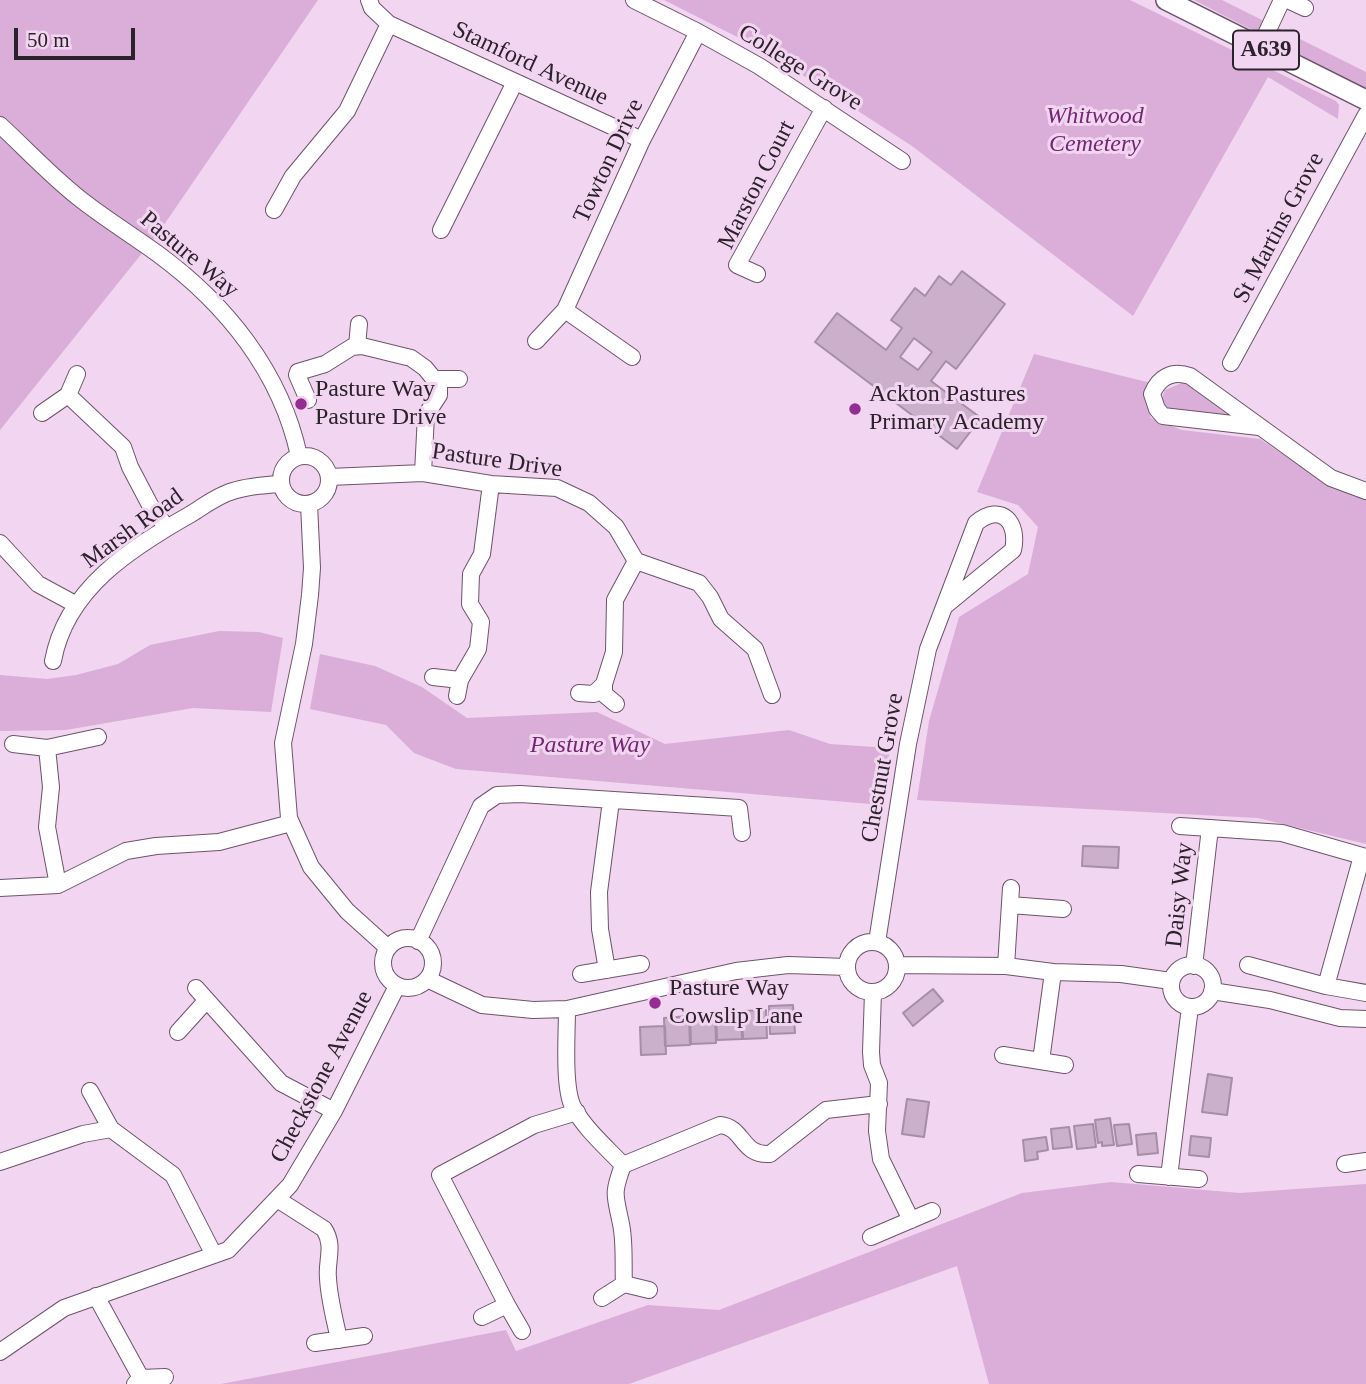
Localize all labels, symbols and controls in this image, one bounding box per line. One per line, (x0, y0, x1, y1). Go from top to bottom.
scale bar (18, 14, 138, 58)
street label: Stamford Avenue (448, 15, 612, 113)
street label: College Grove (733, 19, 867, 117)
text: 50 m (27, 28, 70, 52)
road number: A639 (1233, 31, 1299, 70)
street label: Towton Drive (568, 94, 650, 228)
park label: Whitwood Cemetery (1046, 103, 1144, 159)
street label: Marston Court (712, 116, 802, 254)
street label: St Martins Grove (1227, 148, 1331, 308)
street label: Pasture Way (134, 205, 244, 305)
place label: Pasture Way Pasture Drive (315, 376, 446, 432)
place label: Ackton Pastures Primary Academy (869, 381, 1044, 437)
marker: Pasture Way Pasture Drive (293, 396, 309, 412)
marker: Ackton Pastures Primary Academy (847, 401, 863, 417)
street label: Pasture Drive (430, 438, 564, 484)
street label: Marsh Road (77, 483, 189, 575)
street label: Chestnut Grove (856, 691, 910, 845)
park label: Pasture Way (530, 732, 650, 760)
street label: Daisy Way (1160, 841, 1200, 949)
place label: Pasture Way Cowslip Lane (669, 975, 803, 1031)
street label: Checkstone Avenue (264, 986, 380, 1168)
marker: Pasture Way Cowslip Lane (647, 995, 663, 1011)

